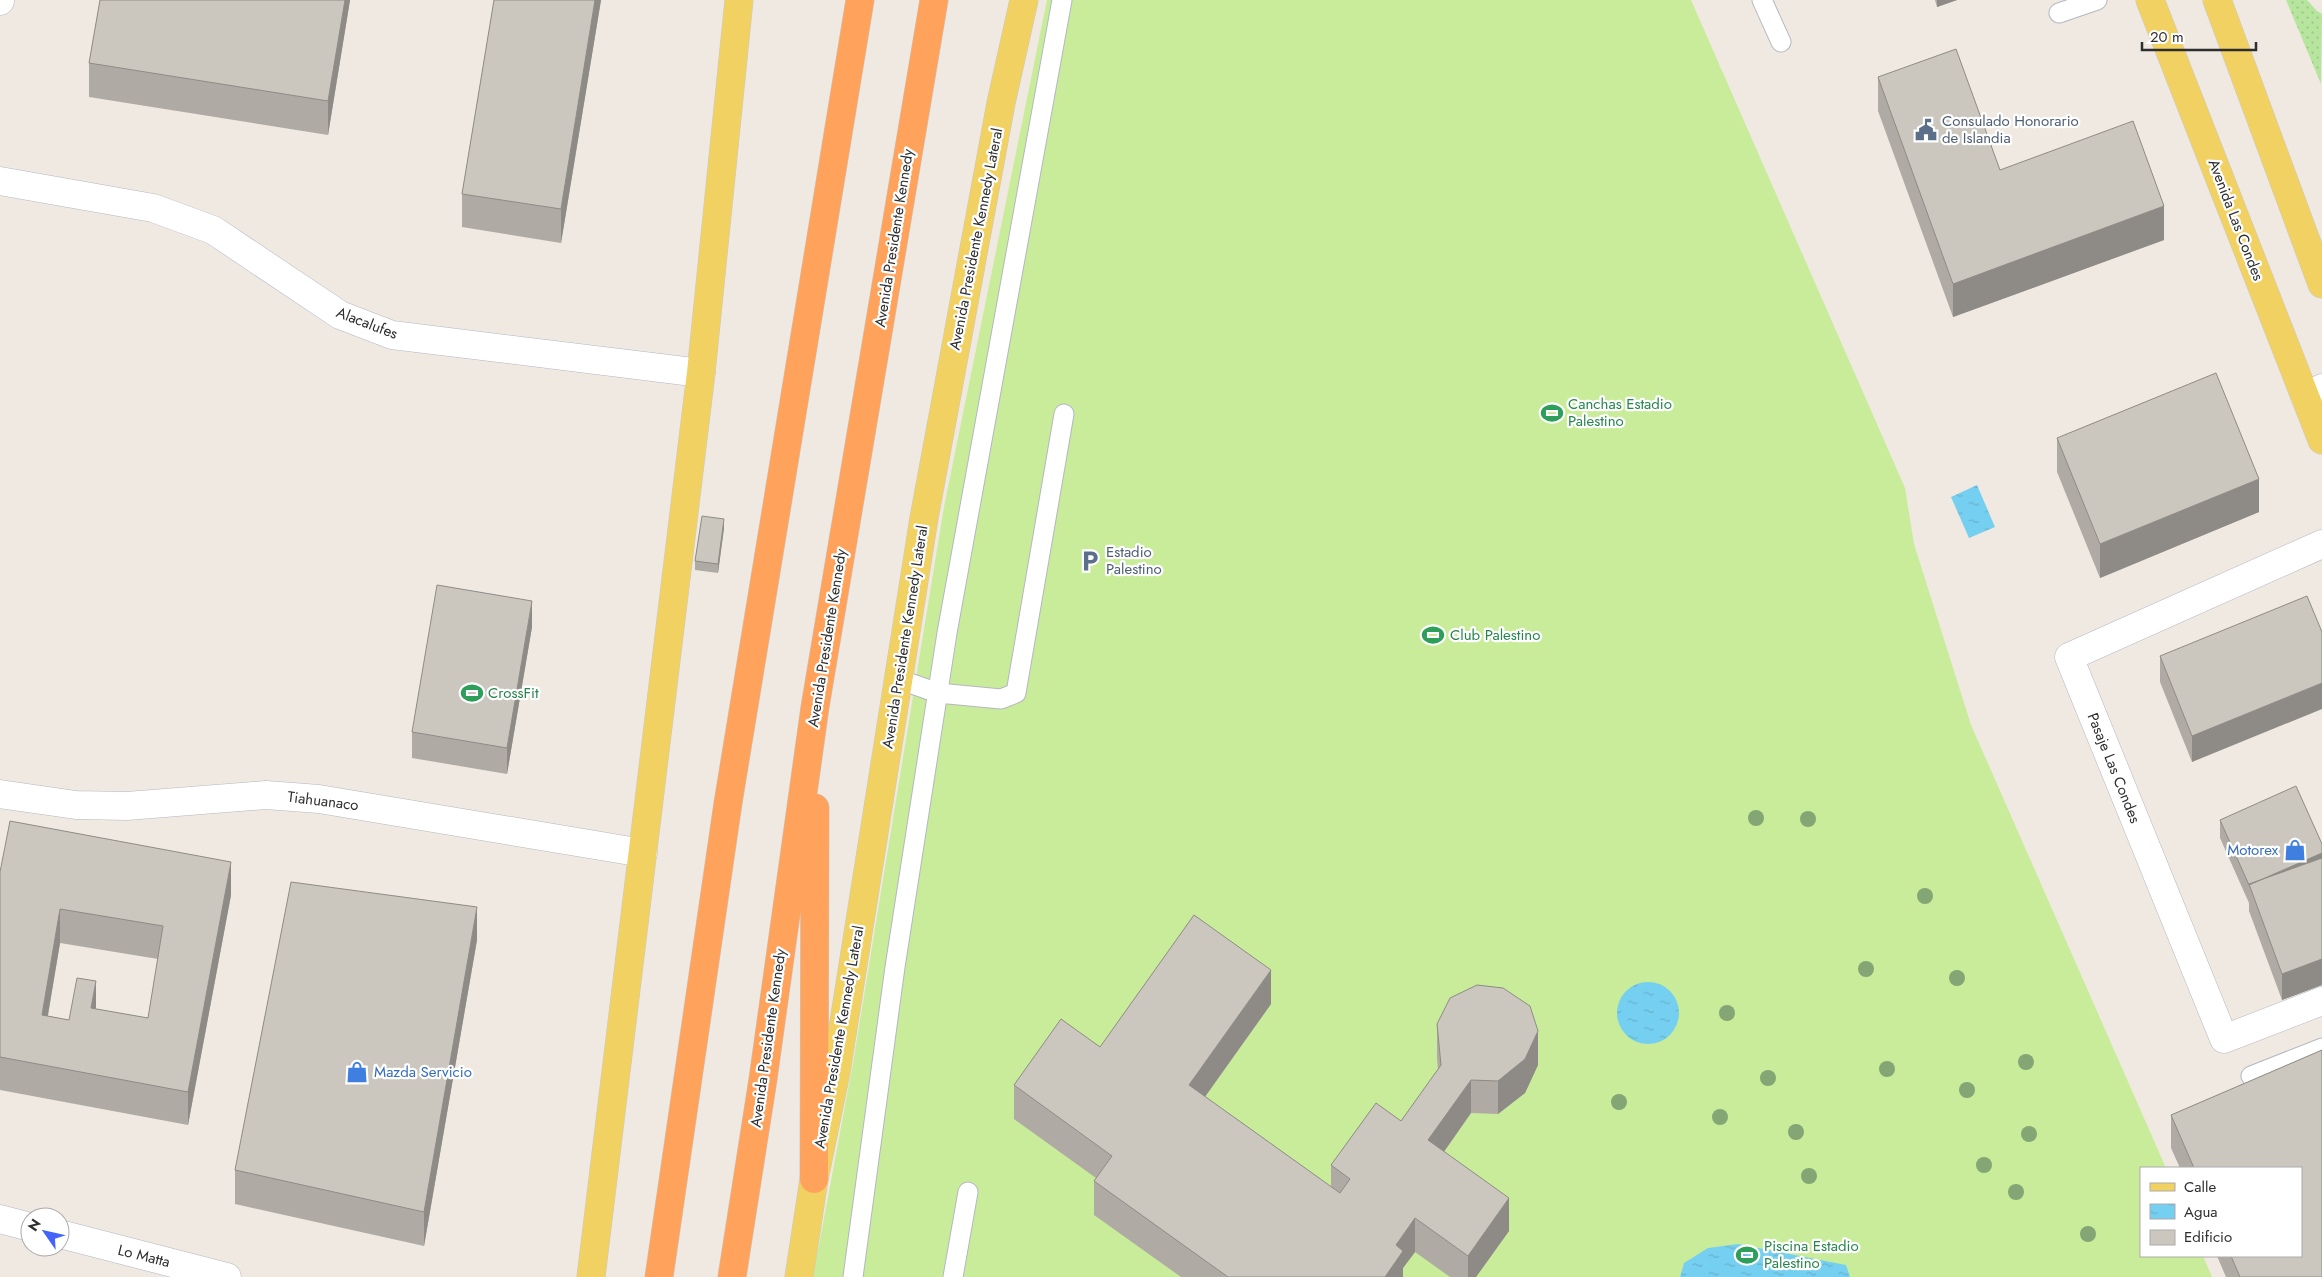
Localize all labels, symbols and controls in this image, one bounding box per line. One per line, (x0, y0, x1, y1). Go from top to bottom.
scale bar (2142, 20, 2256, 52)
text: 20 m (2150, 26, 2184, 48)
place label: Consulado Honorario de Islandia (1942, 110, 2079, 149)
public building icon: Consulado Honorario de Islandia (1913, 117, 1939, 143)
street label: Avenida Presidente Kennedy Lateral (944, 126, 1008, 352)
street label: Avenida Presidente Kennedy (869, 147, 919, 329)
street label: Avenida Las Condes (2203, 156, 2269, 284)
street label: Alacalufes (333, 301, 401, 345)
place label: Canchas Estadio Palestino (1568, 393, 1672, 432)
sports icon: Canchas Estadio Palestino (1539, 400, 1565, 426)
street label: Avenida Presidente Kennedy Lateral (876, 524, 934, 750)
place label: Estadio Palestino (1106, 541, 1162, 580)
street label: Avenida Presidente Kennedy (802, 547, 852, 729)
parking icon: Estadio Palestino (1077, 548, 1103, 574)
sports icon: Club Palestino (1420, 622, 1446, 648)
place label: Club Palestino (1450, 624, 1540, 646)
sports icon: CrossFit (459, 680, 485, 706)
place label: CrossFit (488, 682, 539, 704)
street label: Pasaje Las Condes (2082, 709, 2146, 827)
street label: Tiahuanaco (286, 786, 360, 816)
shop icon: Motorex (2282, 837, 2308, 863)
place label: Motorex (2227, 839, 2279, 861)
street label: Avenida Presidente Kennedy Lateral (809, 924, 869, 1150)
street label: Avenida Presidente Kennedy (745, 947, 791, 1129)
shop icon: Mazda Servicio (344, 1059, 370, 1085)
place label: Mazda Servicio (374, 1061, 472, 1083)
legend (2140, 1167, 2302, 1257)
text: Calle (2184, 1176, 2216, 1198)
text: Agua (2184, 1201, 2218, 1223)
north arrow (20, 1207, 70, 1257)
text: N (23, 1215, 46, 1235)
text: Edificio (2184, 1226, 2232, 1248)
place label: Piscina Estadio Palestino (1764, 1235, 1859, 1274)
street label: Lo Matta (116, 1239, 172, 1273)
sports icon: Piscina Estadio Palestino (1734, 1242, 1760, 1268)

